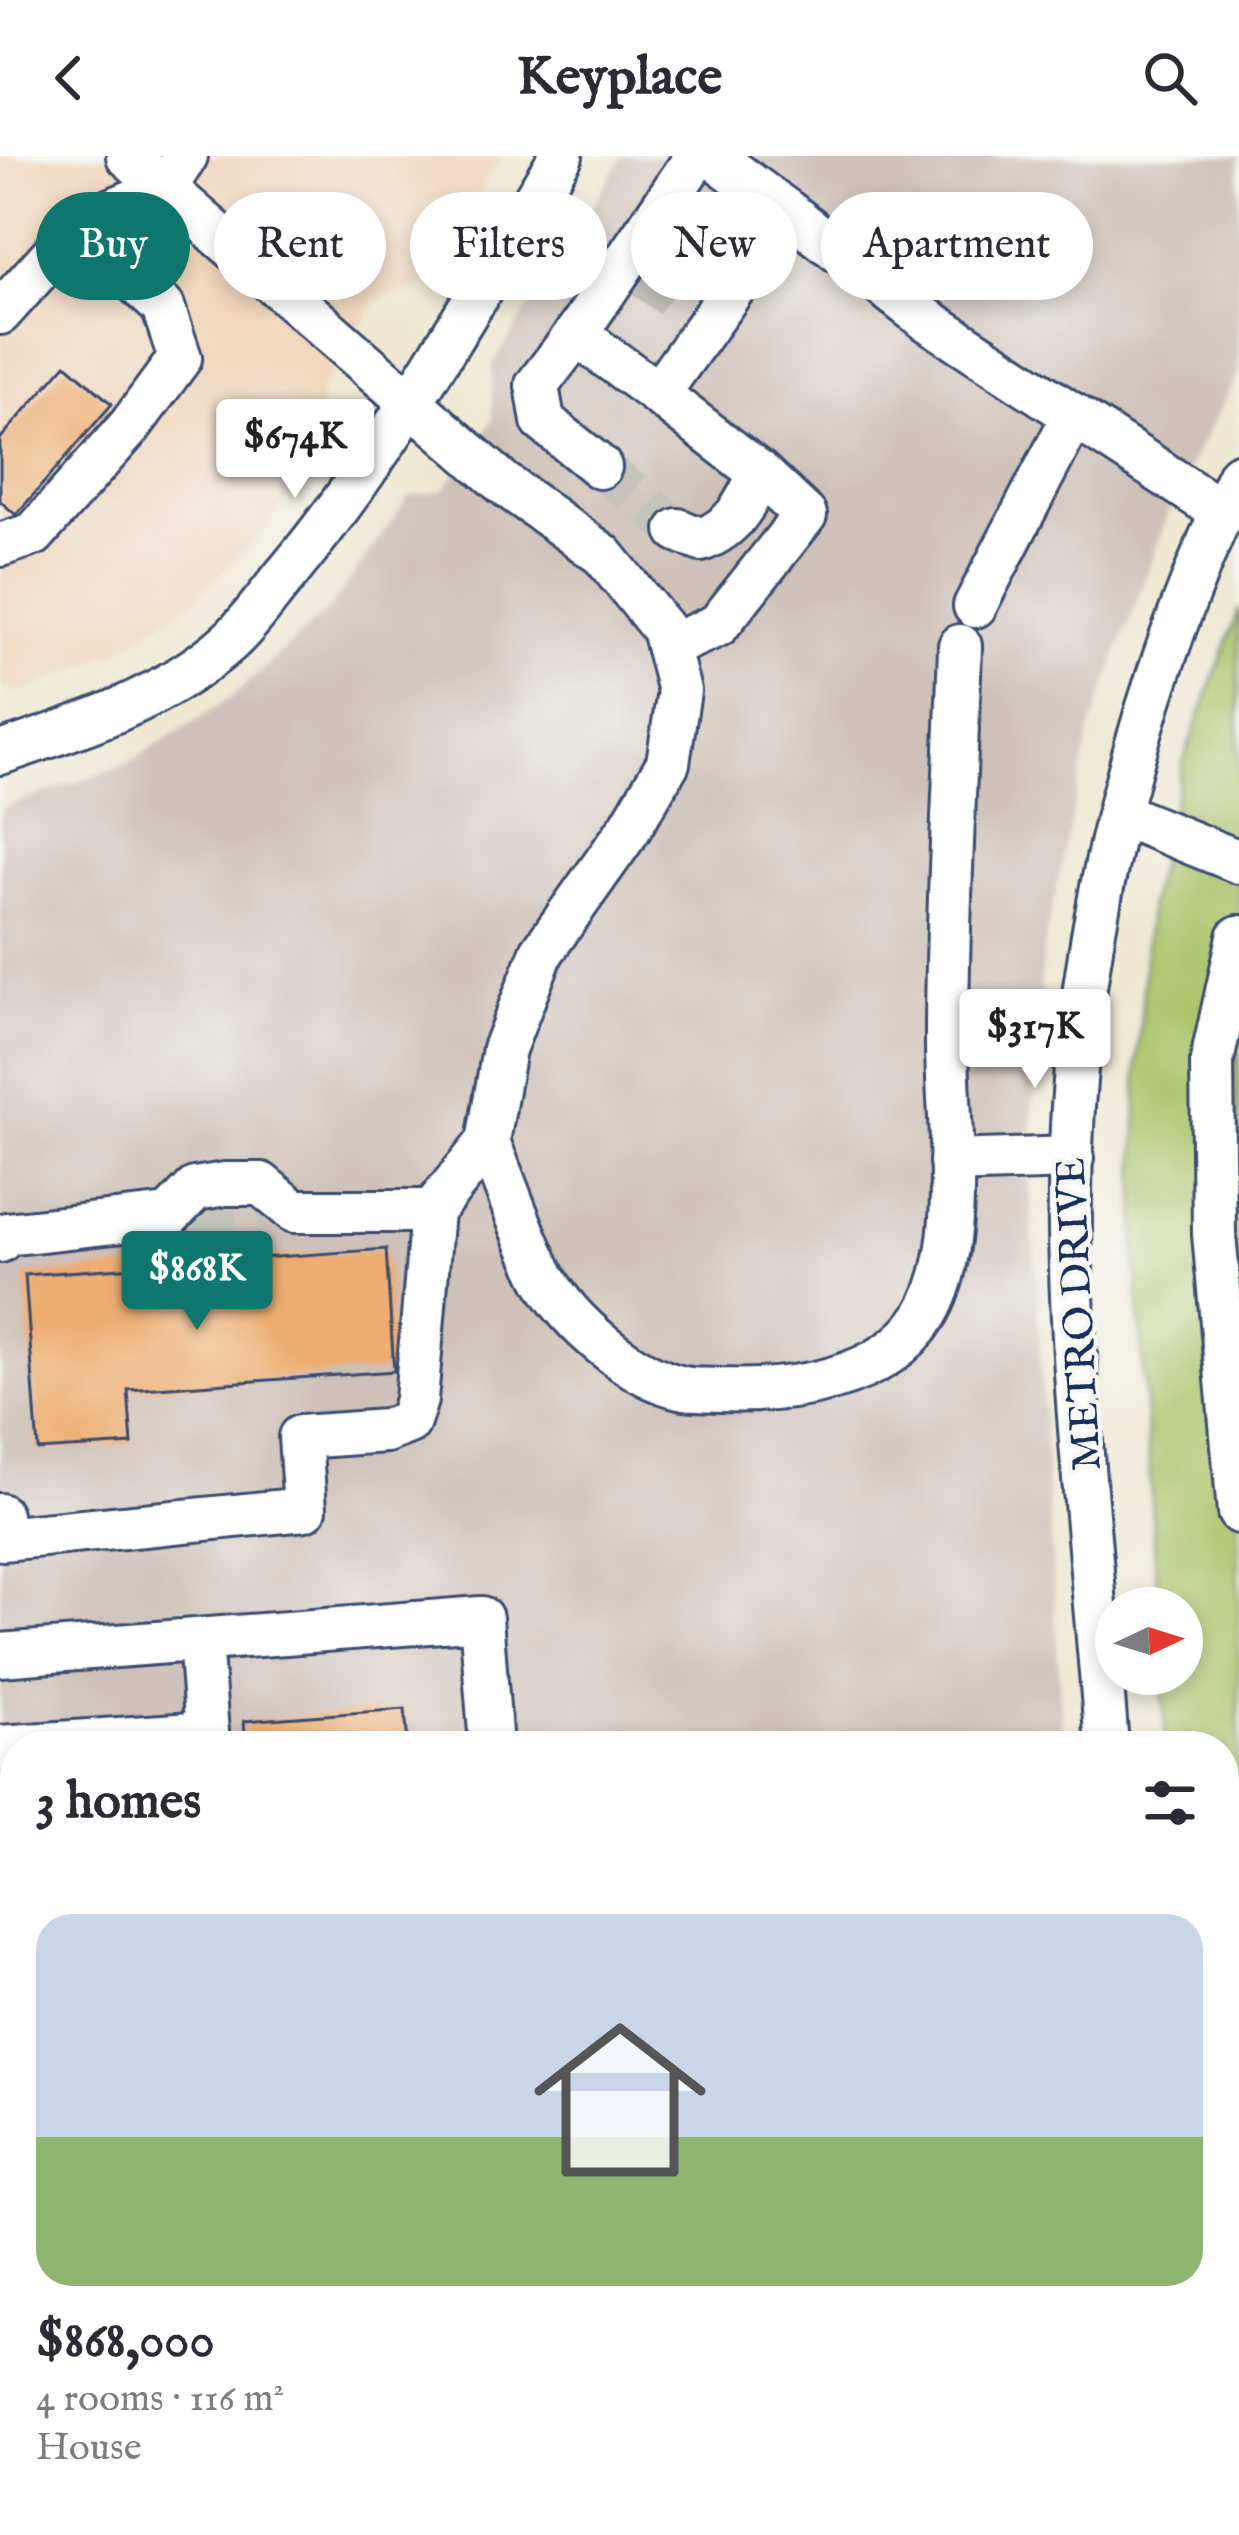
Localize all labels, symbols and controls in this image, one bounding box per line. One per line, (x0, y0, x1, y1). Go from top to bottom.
text: Keyplace (517, 44, 722, 113)
icon: back (36, 45, 102, 111)
icon: search (1137, 45, 1203, 111)
chip: Buy (36, 192, 190, 300)
chip: Rent (214, 192, 386, 300)
chip: Filters (410, 192, 607, 300)
chip: New (631, 192, 797, 300)
chip: Apartment (821, 192, 1093, 300)
pin: $674K (211, 399, 379, 501)
text: $674K (243, 413, 347, 462)
pin: $317K (951, 989, 1119, 1091)
text: $317K (986, 1003, 1084, 1052)
street label: METRO DRIVE (1045, 1156, 1115, 1472)
pin: $868K (113, 1231, 281, 1333)
text: $868K (149, 1245, 245, 1294)
north arrow (1095, 1587, 1203, 1695)
map controls (1095, 1587, 1203, 1695)
icon: filters (1137, 1770, 1203, 1836)
text: 3 homes (36, 1771, 201, 1836)
icon: home (512, 1992, 728, 2208)
text: $868,000 (36, 2310, 214, 2375)
text: 4 rooms · 116 m² (36, 2375, 285, 2424)
text: House (36, 2424, 142, 2473)

